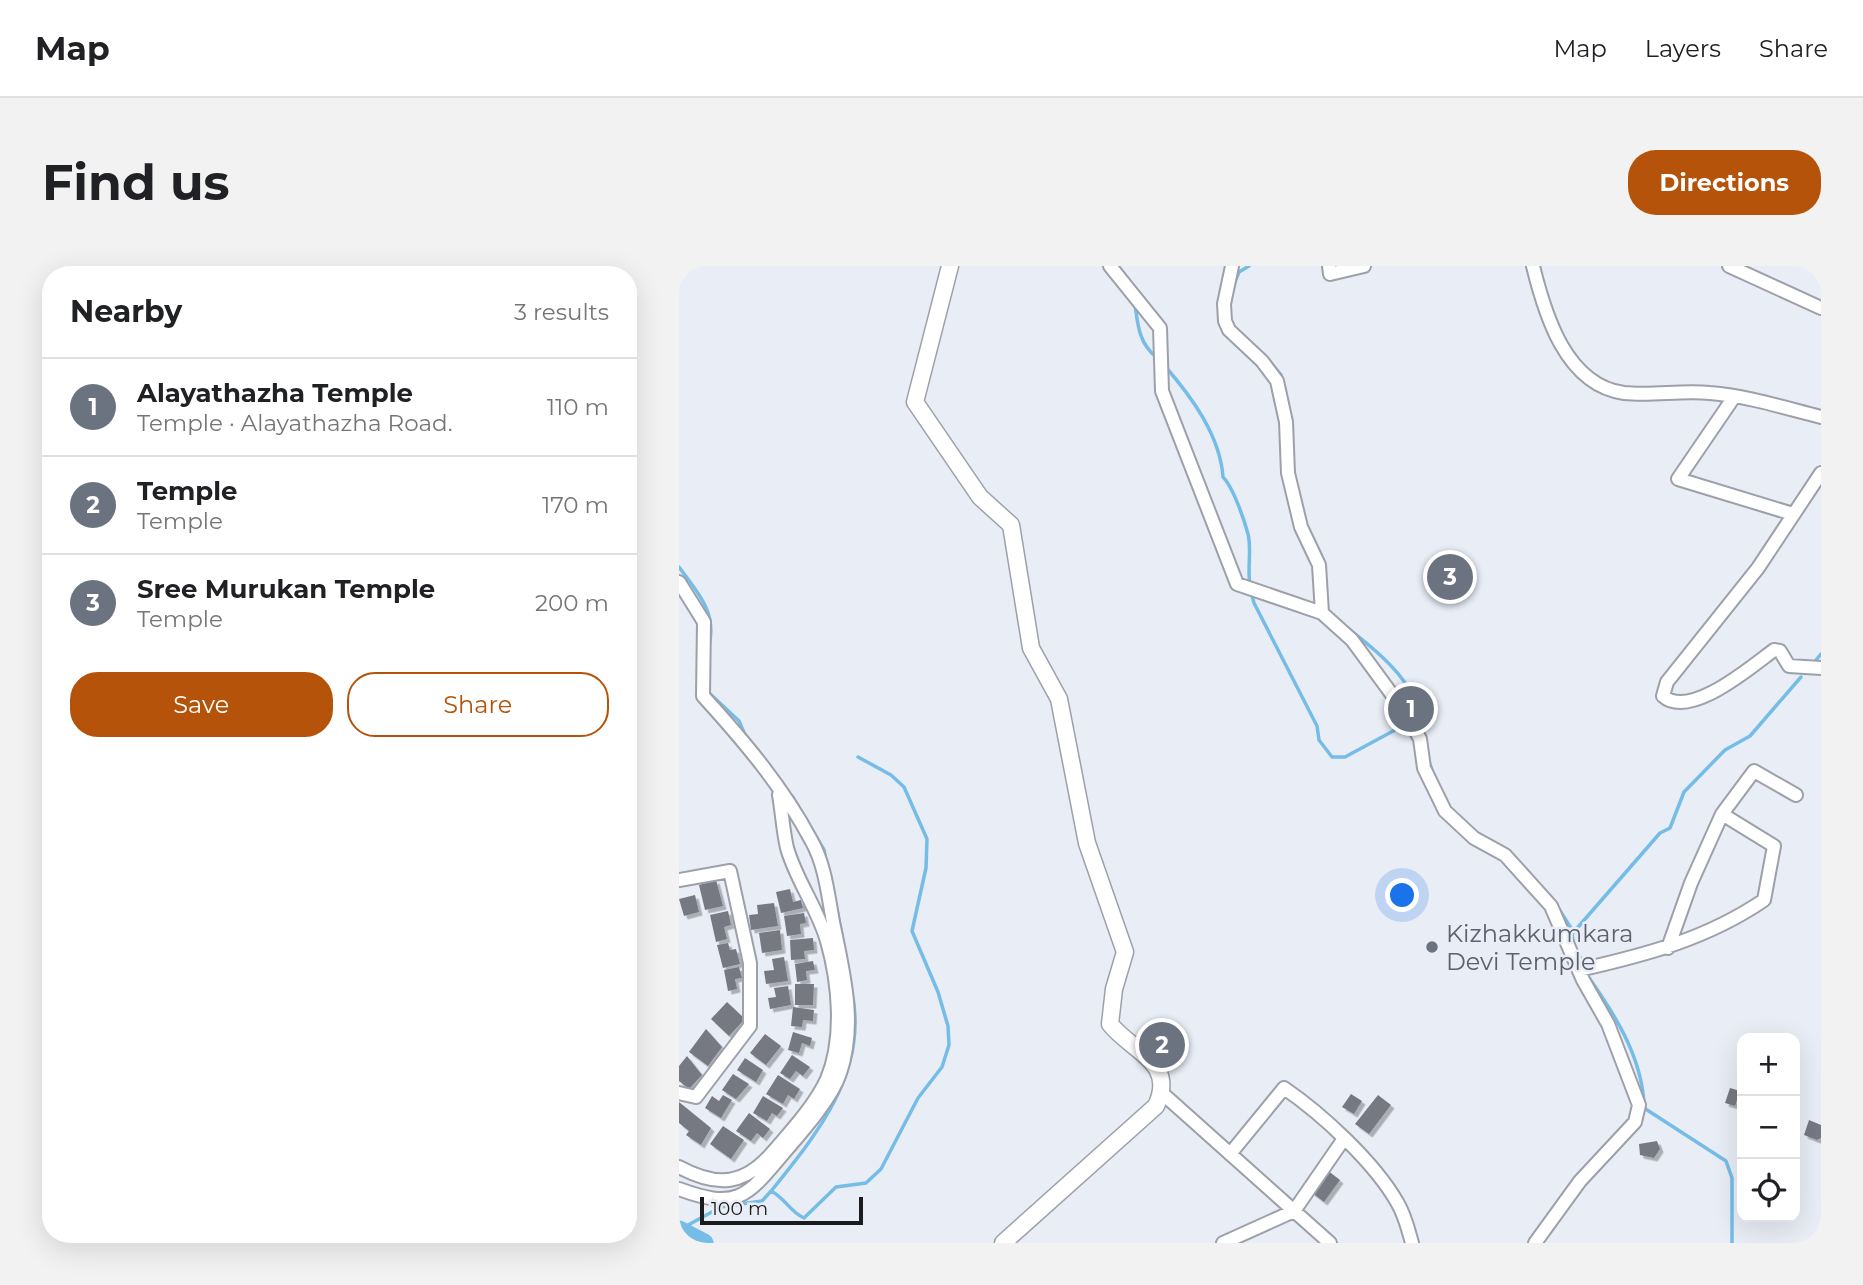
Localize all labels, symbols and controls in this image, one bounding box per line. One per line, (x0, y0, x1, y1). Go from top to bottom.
text: Map (35, 28, 110, 68)
text: Map (1553, 34, 1607, 63)
text: Layers (1645, 34, 1721, 63)
text: Share (1759, 34, 1828, 63)
button: Directions (1628, 150, 1821, 215)
text: Find us (42, 153, 230, 212)
text: Nearby (70, 293, 182, 330)
text: 3 results (514, 298, 609, 326)
text: Alayathazha Temple (137, 377, 413, 409)
text: 1 (88, 393, 98, 421)
text: 110 m (547, 393, 609, 421)
text: Temple · Alayathazha Road. (137, 409, 453, 437)
text: Temple (137, 475, 238, 507)
text: 2 (86, 491, 100, 519)
text: 170 m (542, 491, 609, 519)
text: Temple (137, 507, 223, 535)
pin: 3 (1427, 551, 1473, 603)
text: Sree Murukan Temple (137, 573, 435, 605)
text: 3 (86, 589, 100, 617)
text: 200 m (535, 589, 609, 617)
text: Temple (137, 605, 223, 633)
button: Save (70, 672, 333, 737)
button: Share (347, 672, 609, 737)
pin: 1 (1388, 683, 1434, 735)
your location (1385, 878, 1419, 912)
place label: Kizhakkumkara Devi Temple (1446, 919, 1633, 976)
marker: Kizhakkumkara Devi Temple (1424, 939, 1440, 955)
pin: 2 (1139, 1019, 1185, 1071)
map controls (1737, 1033, 1800, 1222)
button: + (1737, 1033, 1800, 1096)
button: − (1737, 1096, 1800, 1159)
button: locate (1737, 1159, 1800, 1222)
scale bar (700, 1194, 863, 1226)
text: 100 m (711, 1197, 768, 1220)

